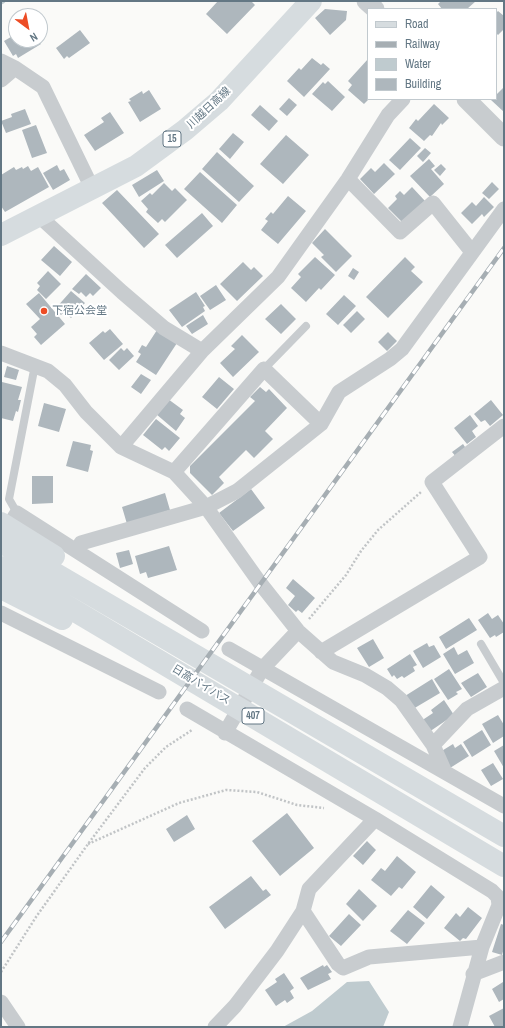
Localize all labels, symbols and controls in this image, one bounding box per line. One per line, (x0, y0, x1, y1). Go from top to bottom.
north arrow (8, 8, 48, 48)
legend (367, 8, 497, 100)
text: Road (405, 16, 429, 32)
text: N (27, 30, 40, 45)
text: Railway (405, 36, 440, 52)
text: Water (405, 56, 431, 72)
text: Building (405, 76, 441, 92)
street label: 川越日高線 (184, 84, 234, 132)
road number: 15 (163, 131, 181, 147)
place label: 下宿公会堂 (52, 304, 107, 318)
marker: 下宿公会堂 (39, 306, 49, 316)
street label: 日高バイパス (169, 662, 233, 708)
road number: 407 (242, 708, 264, 724)

